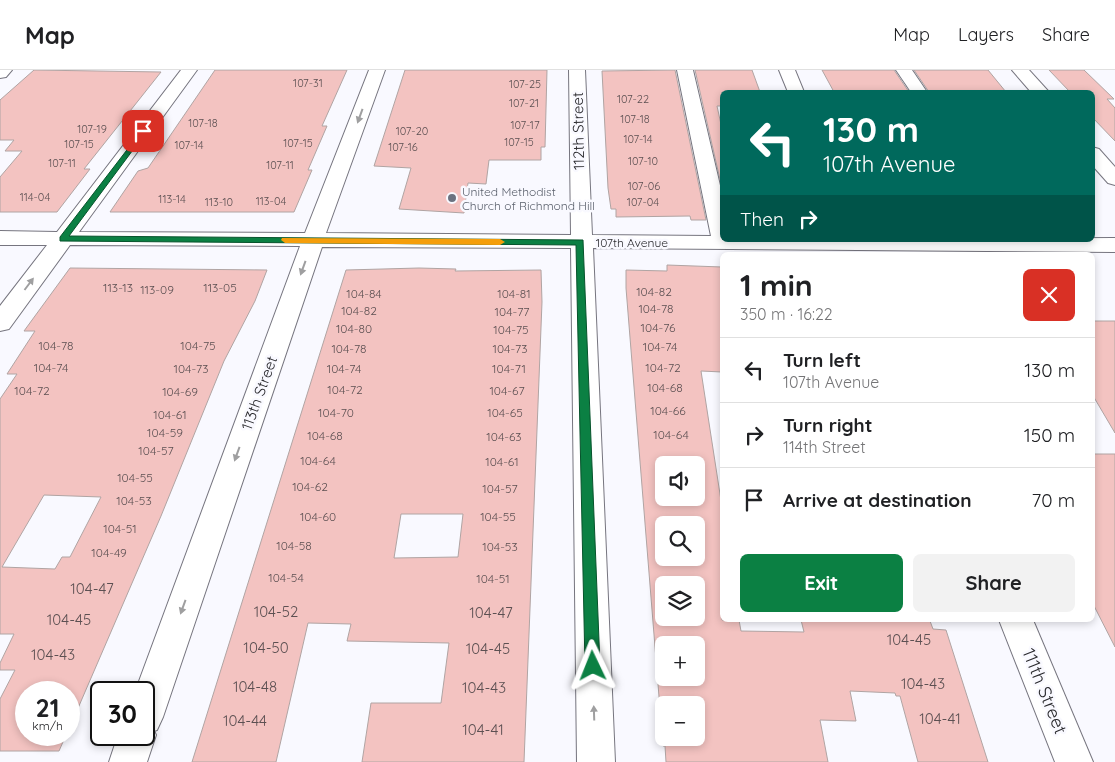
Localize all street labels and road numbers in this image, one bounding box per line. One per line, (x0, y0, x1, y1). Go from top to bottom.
street label: 112th Street (568, 92, 588, 170)
street label: 107th Avenue (596, 235, 668, 250)
street label: 113th Street (237, 353, 281, 433)
street label: 111th Street (1017, 645, 1073, 737)

